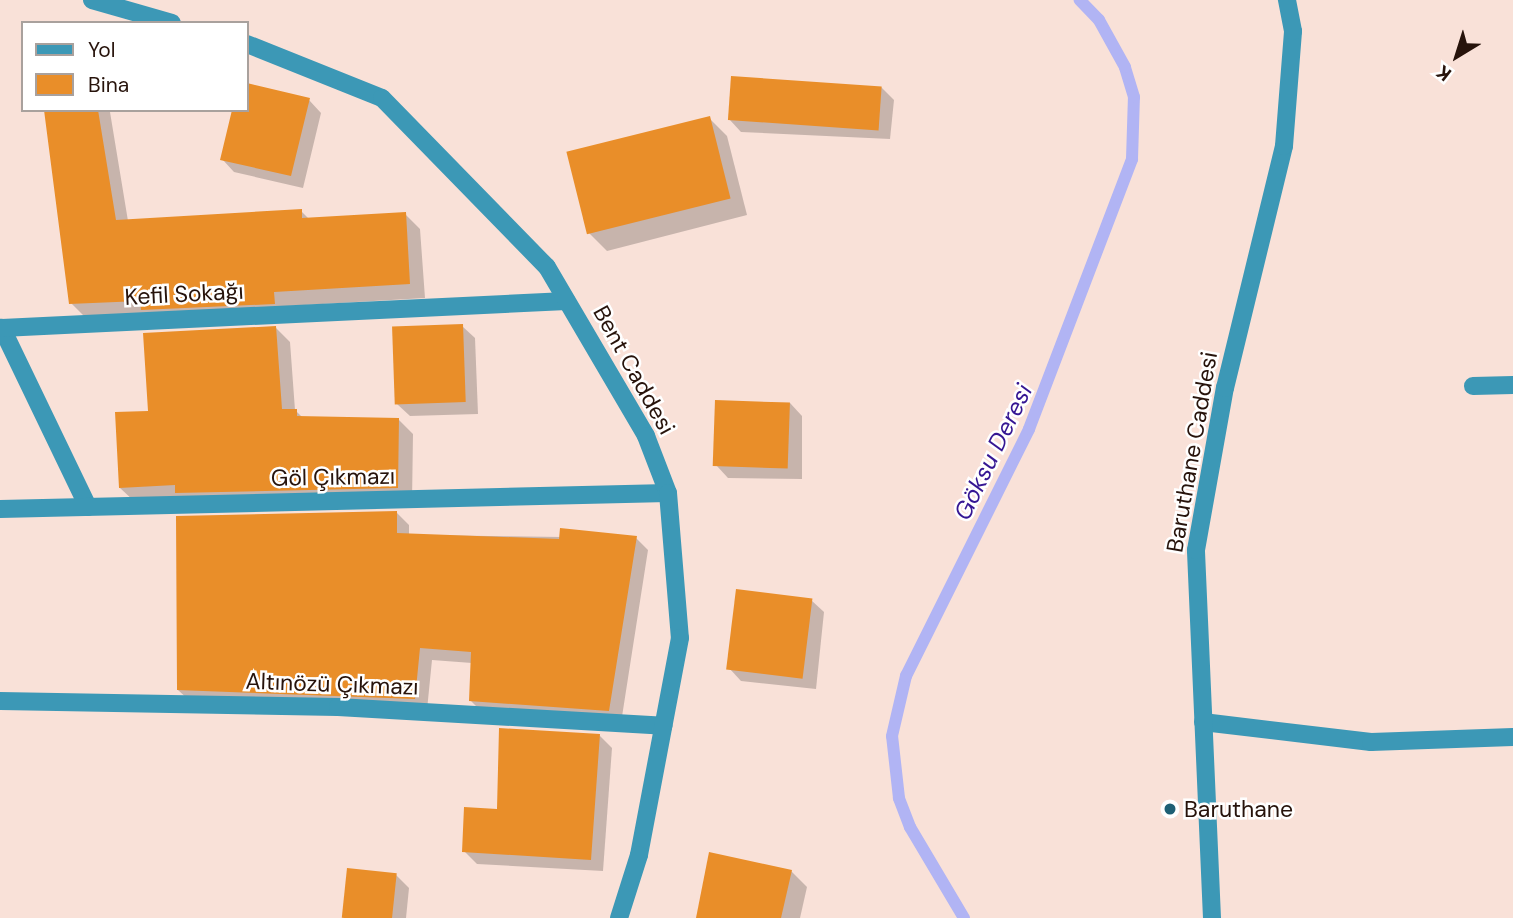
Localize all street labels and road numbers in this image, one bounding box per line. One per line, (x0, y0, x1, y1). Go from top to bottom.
street label: Kefil Sokağı (124, 277, 244, 311)
street label: Bent Caddesi (587, 301, 681, 439)
street label: Baruthane Caddesi (1161, 350, 1223, 554)
street label: Göl Çıkmazı (271, 462, 395, 492)
street label: Altınözü Çıkmazı (245, 667, 419, 701)

